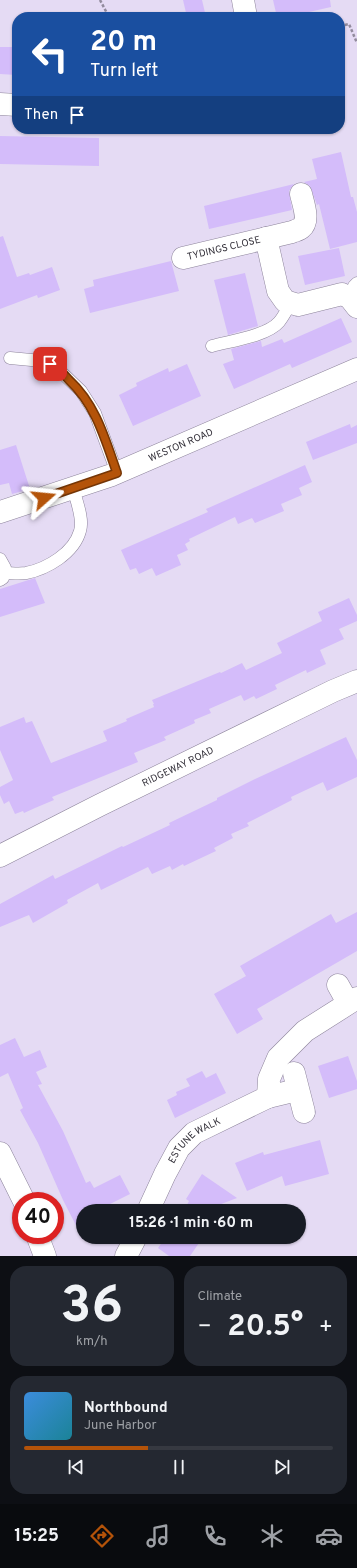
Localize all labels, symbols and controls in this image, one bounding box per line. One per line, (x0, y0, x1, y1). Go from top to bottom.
text: 20 m (90, 25, 157, 61)
icon: left (24, 28, 76, 80)
text: Turn left (90, 60, 158, 83)
icon: arrive (66, 104, 88, 126)
text: Then (24, 106, 58, 125)
street label: TYDINGS CLOSE (186, 233, 262, 263)
pin (33, 347, 67, 381)
icon: arrive (39, 353, 61, 375)
street label: WESTON ROAD (147, 425, 215, 465)
position arrow (23, 477, 65, 519)
street label: RIDGEWAY ROAD (140, 744, 216, 790)
street label: ESTUNE WALK (165, 1114, 223, 1166)
speed limit sign: 40 (12, 1192, 64, 1244)
text: 15:26 · 1 min · 60 m (129, 1214, 253, 1233)
text: 36 (60, 1275, 123, 1341)
text: Climate (198, 1289, 242, 1305)
text: 20.5° (227, 1309, 303, 1346)
text: − (198, 1314, 212, 1341)
text: + (319, 1314, 333, 1341)
text: km/h (76, 1334, 108, 1350)
text: Northbound (84, 1399, 168, 1418)
text: June Harbor (84, 1418, 157, 1434)
icon: previous (65, 1456, 87, 1478)
icon: pause (168, 1456, 190, 1478)
icon: next (271, 1456, 293, 1478)
icon: directions (88, 1522, 116, 1550)
icon: music (144, 1522, 172, 1550)
icon: phone (201, 1522, 229, 1550)
icon: climate (258, 1522, 286, 1550)
icon: car (315, 1522, 343, 1550)
text: 15:25 (14, 1525, 59, 1548)

